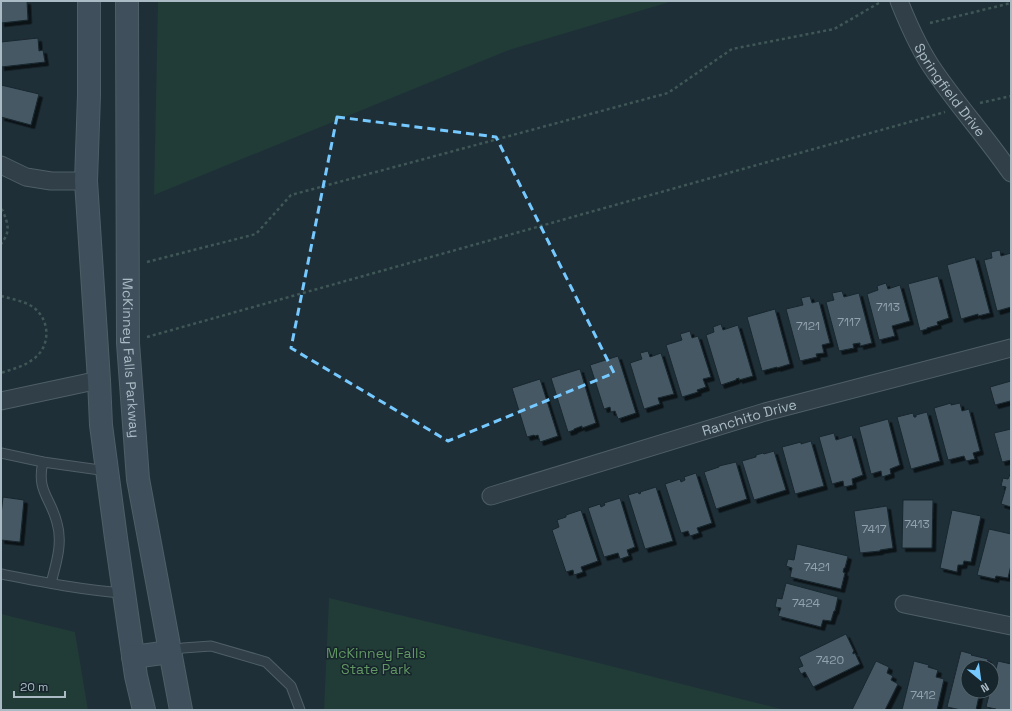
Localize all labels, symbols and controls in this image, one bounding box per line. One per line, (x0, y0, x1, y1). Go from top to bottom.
street label: Springfield Drive (910, 40, 990, 140)
street label: McKinney Falls Parkway (119, 278, 144, 439)
house number: 7113 (876, 299, 900, 315)
house number: 7117 (837, 314, 861, 330)
house number: 7121 (796, 318, 820, 334)
street label: Ranchito Drive (700, 395, 799, 440)
house number: 7413 (904, 516, 930, 532)
house number: 7417 (861, 521, 887, 537)
house number: 7421 (804, 559, 830, 575)
house number: 7424 (792, 595, 820, 611)
park label: McKinney Falls State Park (326, 644, 426, 678)
house number: 7420 (816, 652, 844, 668)
north arrow (960, 659, 1000, 699)
scale bar (14, 673, 65, 699)
text: 20 m (20, 679, 48, 695)
text: N (978, 680, 991, 696)
house number: 7412 (910, 687, 936, 703)

